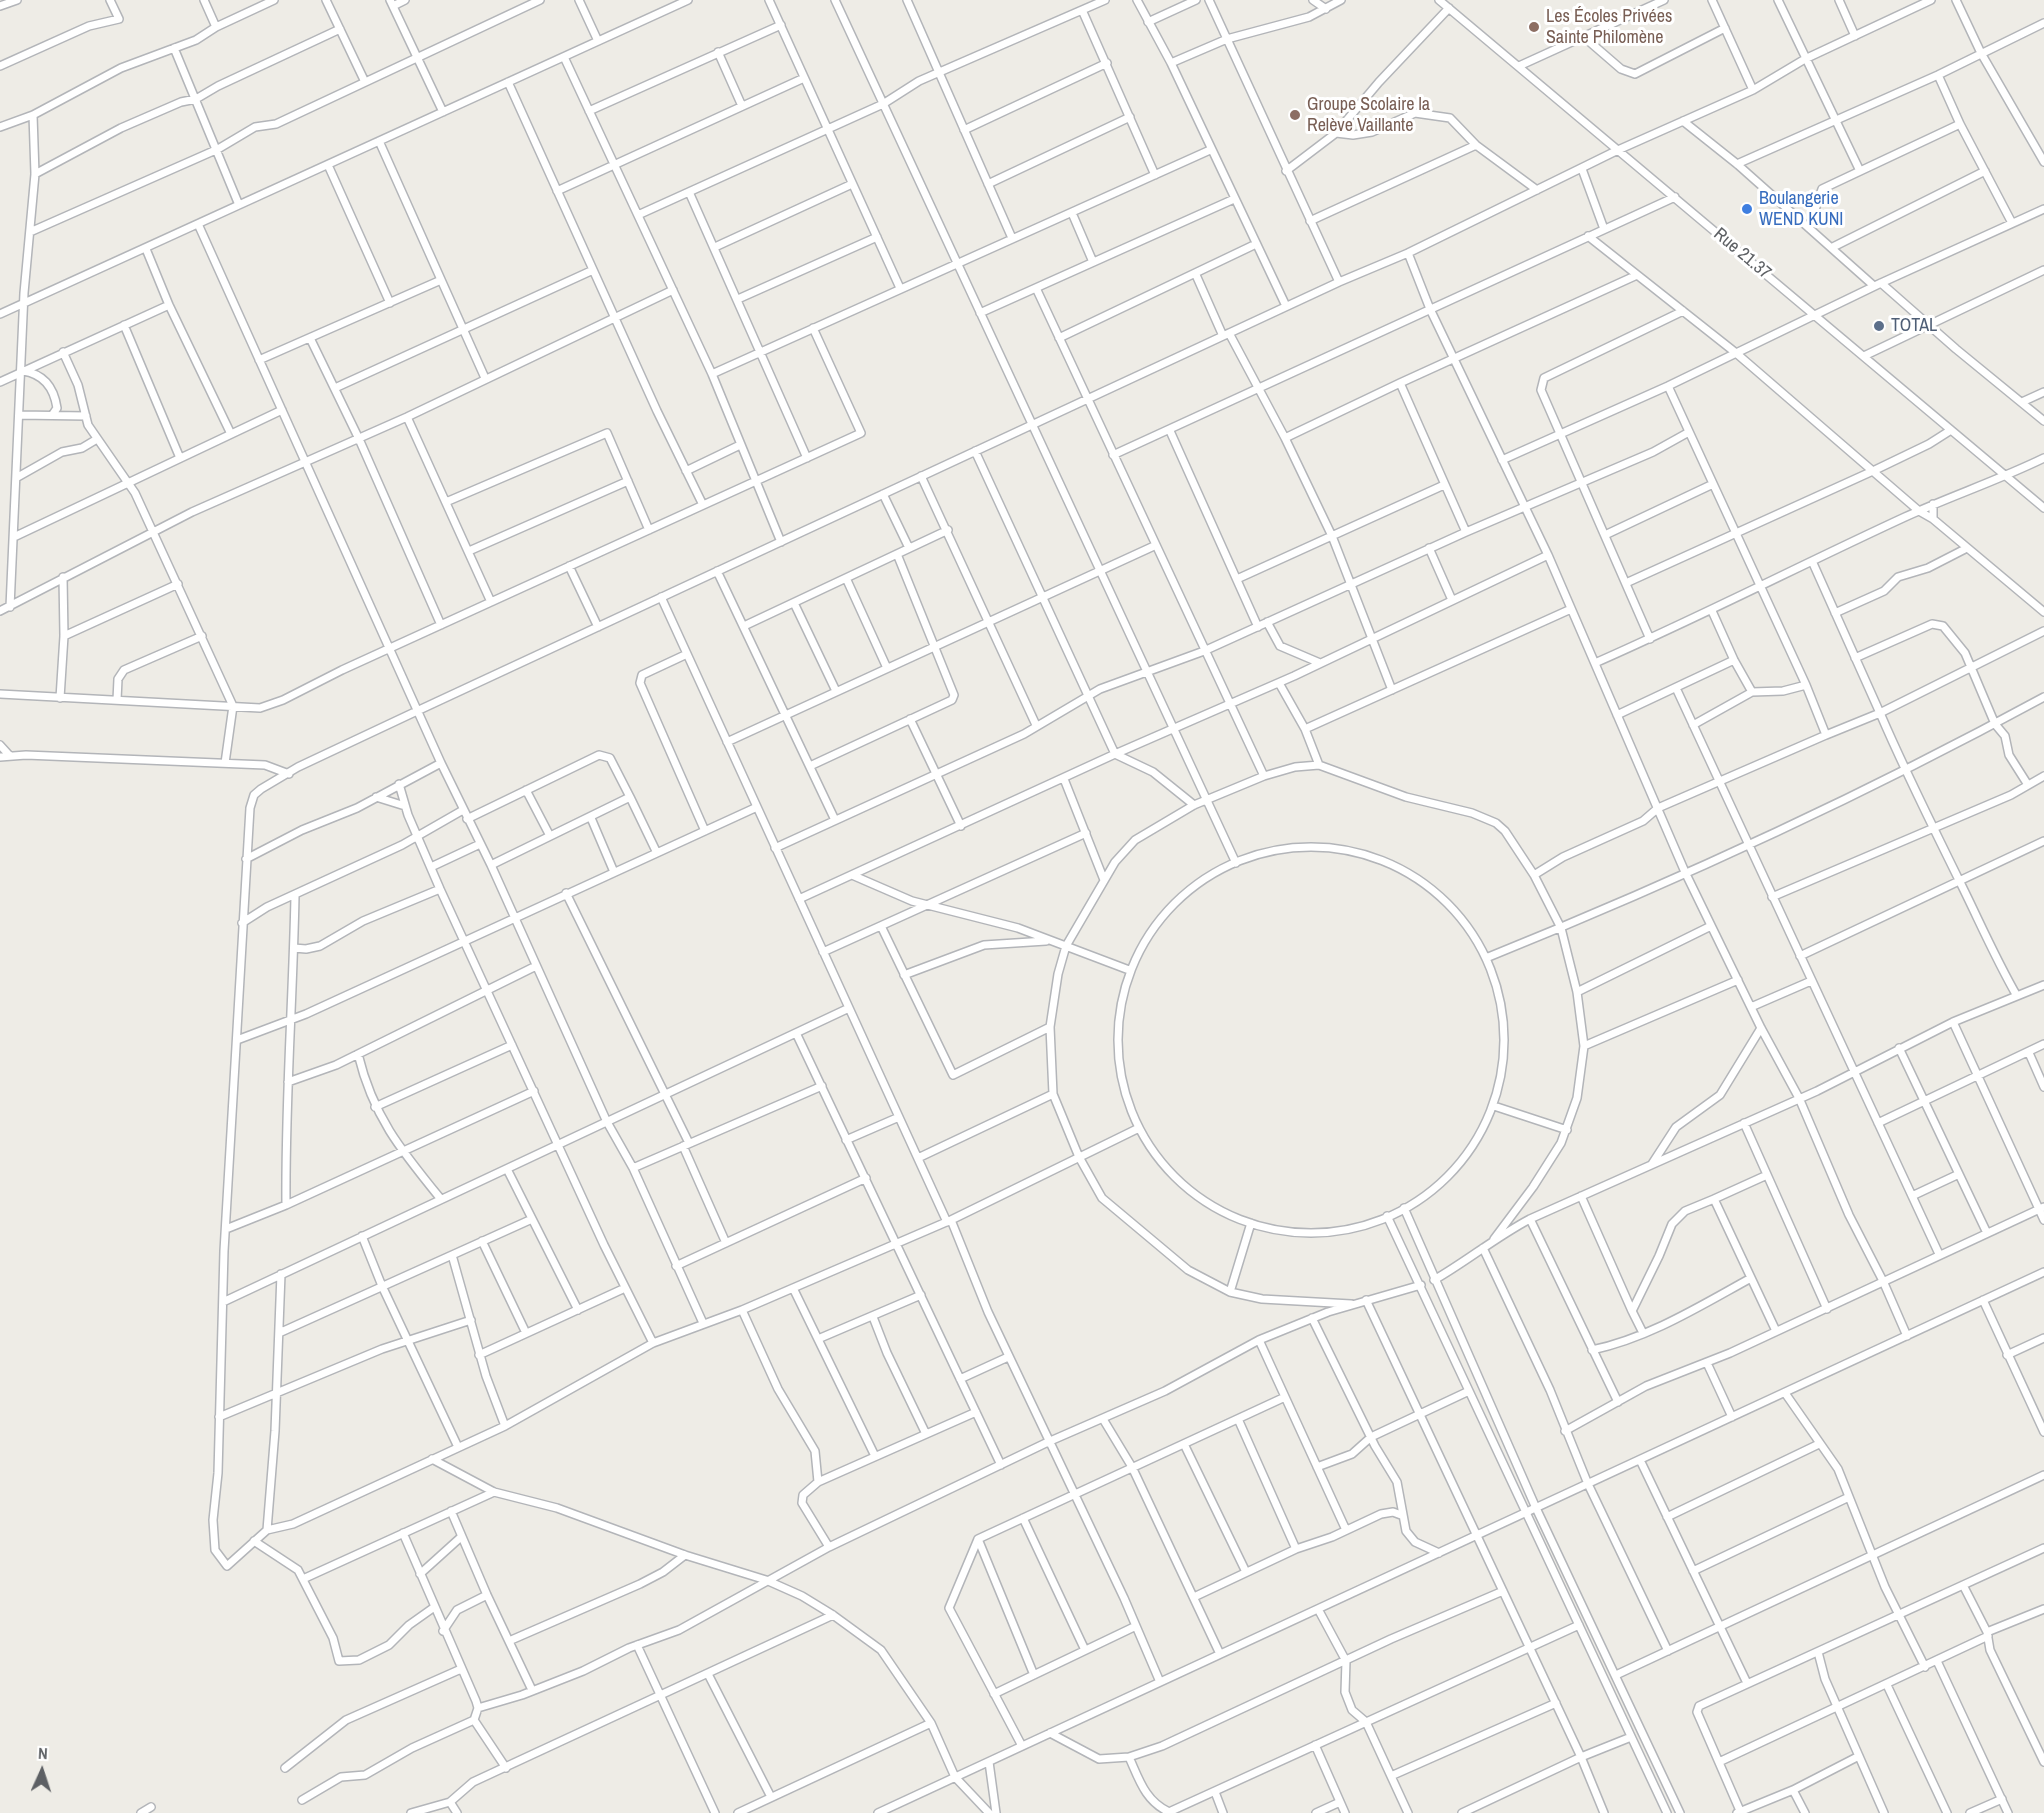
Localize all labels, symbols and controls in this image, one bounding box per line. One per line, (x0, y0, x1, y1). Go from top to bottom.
place label: Les Écoles Privées Sainte Philomène (1546, 6, 1672, 48)
marker: Les Écoles Privées Sainte Philomène (1527, 20, 1541, 34)
place label: Groupe Scolaire la Relève Vaillante (1307, 94, 1430, 136)
marker: Groupe Scolaire la Relève Vaillante (1288, 108, 1302, 122)
place label: Boulangerie WEND KUNI (1759, 188, 1843, 230)
marker: Boulangerie WEND KUNI (1740, 202, 1754, 216)
street label: Rue 21.37 (1709, 224, 1775, 284)
place label: TOTAL (1891, 315, 1937, 337)
marker: TOTAL (1872, 319, 1886, 333)
north arrow (12, 1741, 72, 1801)
text: N (38, 1742, 48, 1764)

